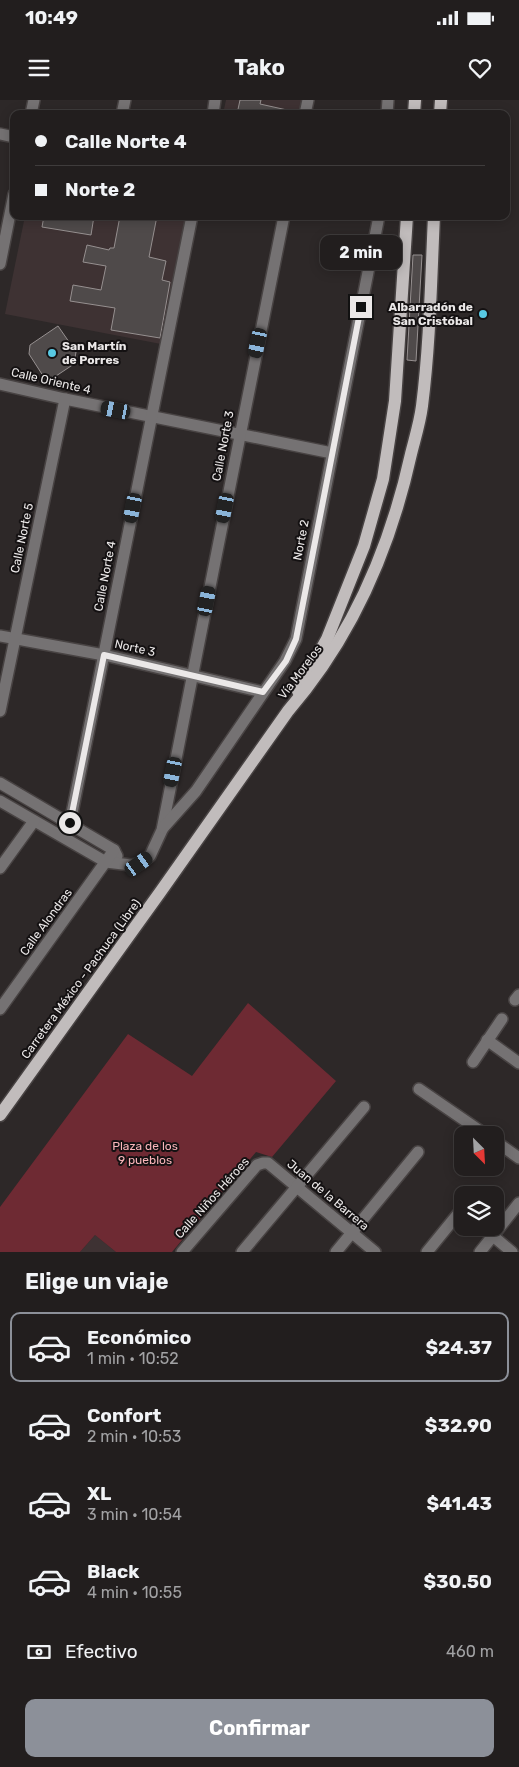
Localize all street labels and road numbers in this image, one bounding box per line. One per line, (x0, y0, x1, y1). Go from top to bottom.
street label: Calle Oriente 4 (10, 365, 93, 397)
street label: Calle Norte 3 (209, 410, 237, 482)
street label: Calle Norte 5 (8, 502, 36, 574)
street label: Norte 2 (290, 518, 312, 562)
street label: Calle Norte 4 (91, 539, 119, 613)
street label: Norte 3 (113, 637, 157, 659)
street label: Vía Morelos (275, 642, 325, 702)
street label: Calle Alondras (17, 886, 75, 958)
street label: Carretera México - Pachuca (Libre) (18, 897, 144, 1061)
street label: Calle Niños Héroes (172, 1155, 252, 1241)
street label: Juan de la Barrera (284, 1157, 372, 1233)

